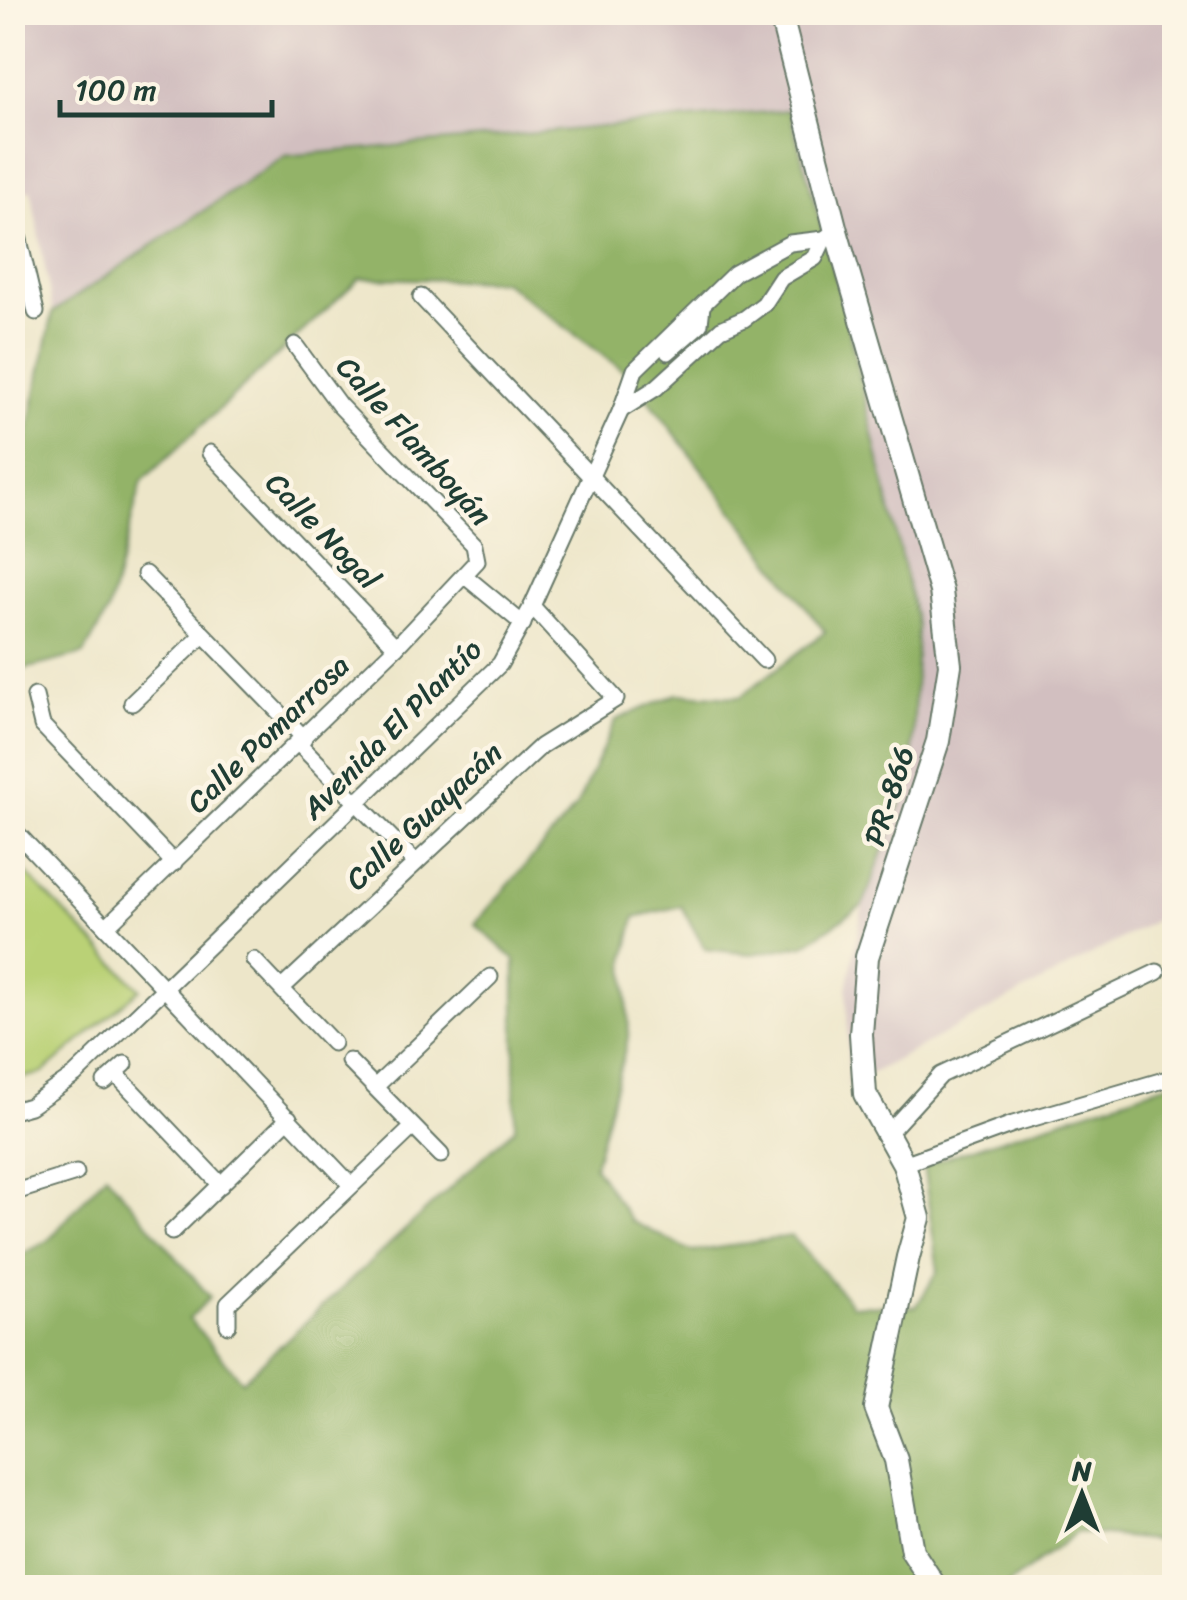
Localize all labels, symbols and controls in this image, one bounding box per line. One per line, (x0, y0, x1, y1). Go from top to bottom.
scale bar (60, 55, 272, 117)
text: 100 m (75, 63, 157, 117)
street label: Calle Flamboyán (322, 343, 506, 539)
street label: Calle Nogal (252, 459, 395, 604)
street label: Avenida El Plantío (287, 625, 496, 834)
street label: Calle Pomarrosa (173, 641, 363, 827)
street label: Calle Guayacán (332, 728, 516, 904)
street label: PR-866 (847, 739, 931, 853)
north arrow (1032, 1445, 1132, 1545)
text: N (1071, 1446, 1092, 1495)

